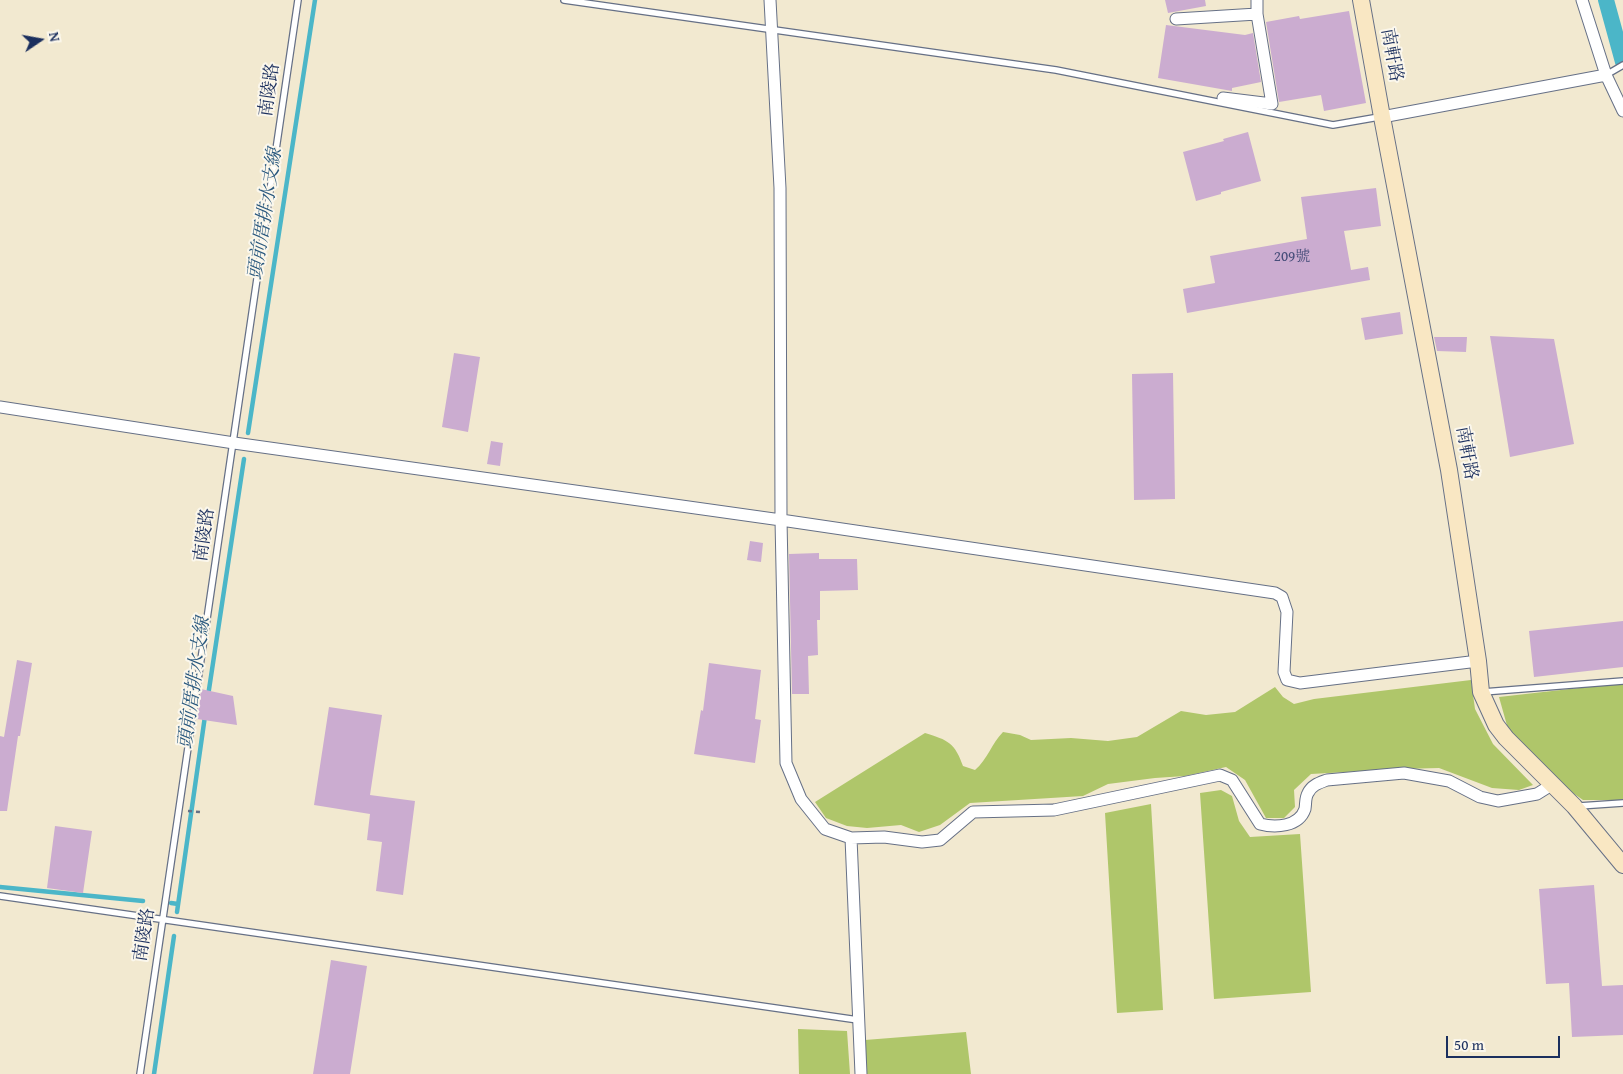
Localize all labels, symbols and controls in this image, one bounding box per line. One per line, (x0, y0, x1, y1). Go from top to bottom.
north arrow (15, 15, 65, 65)
street label: 南軒路 (1376, 27, 1406, 83)
text: N (44, 30, 65, 44)
street label: 南陵路 (256, 62, 284, 118)
water label: 頭前厝排水支線 (244, 147, 288, 281)
house number: 209號 (1274, 248, 1310, 266)
street label: 南軒路 (1451, 425, 1481, 481)
street label: 南陵路 (191, 507, 219, 563)
water label: 頭前厝排水支線 (174, 616, 216, 750)
street label: 南陵路 (130, 907, 160, 963)
scale bar (1448, 1026, 1562, 1058)
text: 50 m (1454, 1034, 1484, 1055)

